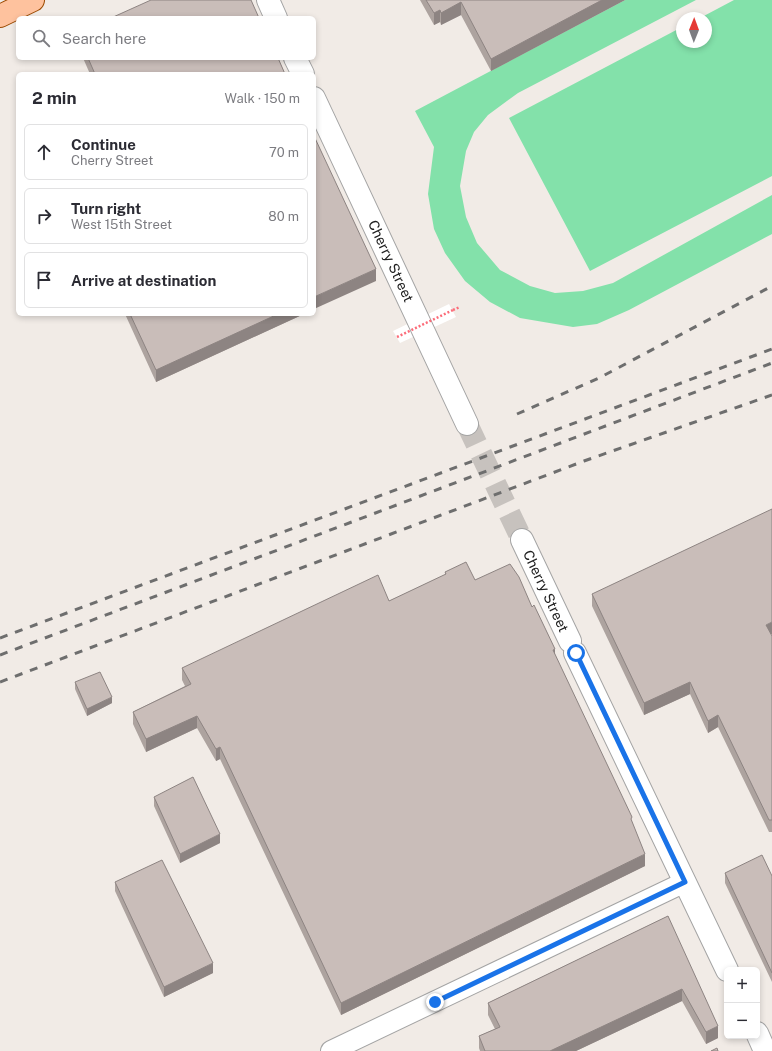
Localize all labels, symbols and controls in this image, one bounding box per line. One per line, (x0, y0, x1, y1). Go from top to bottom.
north arrow (676, 12, 712, 48)
search box (16, 16, 316, 60)
icon: search (30, 27, 52, 49)
text: Search here (62, 30, 146, 47)
text: 2 min (32, 88, 77, 108)
text: Walk · 150 m (225, 91, 300, 106)
text: Continue (71, 136, 136, 153)
icon: ahead (33, 141, 55, 163)
text: 70 m (269, 145, 299, 160)
text: Cherry Street (71, 153, 153, 168)
text: Turn right (71, 200, 141, 217)
icon: right (33, 205, 55, 227)
text: 80 m (268, 209, 299, 224)
text: West 15th Street (71, 217, 172, 232)
street label: Cherry Street (365, 218, 417, 304)
icon: arrive (33, 269, 55, 291)
text: Arrive at destination (71, 272, 216, 289)
street label: Cherry Street (520, 548, 572, 634)
route start (567, 644, 585, 662)
map controls (724, 967, 760, 1039)
button: + (724, 967, 760, 1003)
route end (426, 993, 444, 1011)
button: − (724, 1003, 760, 1039)

